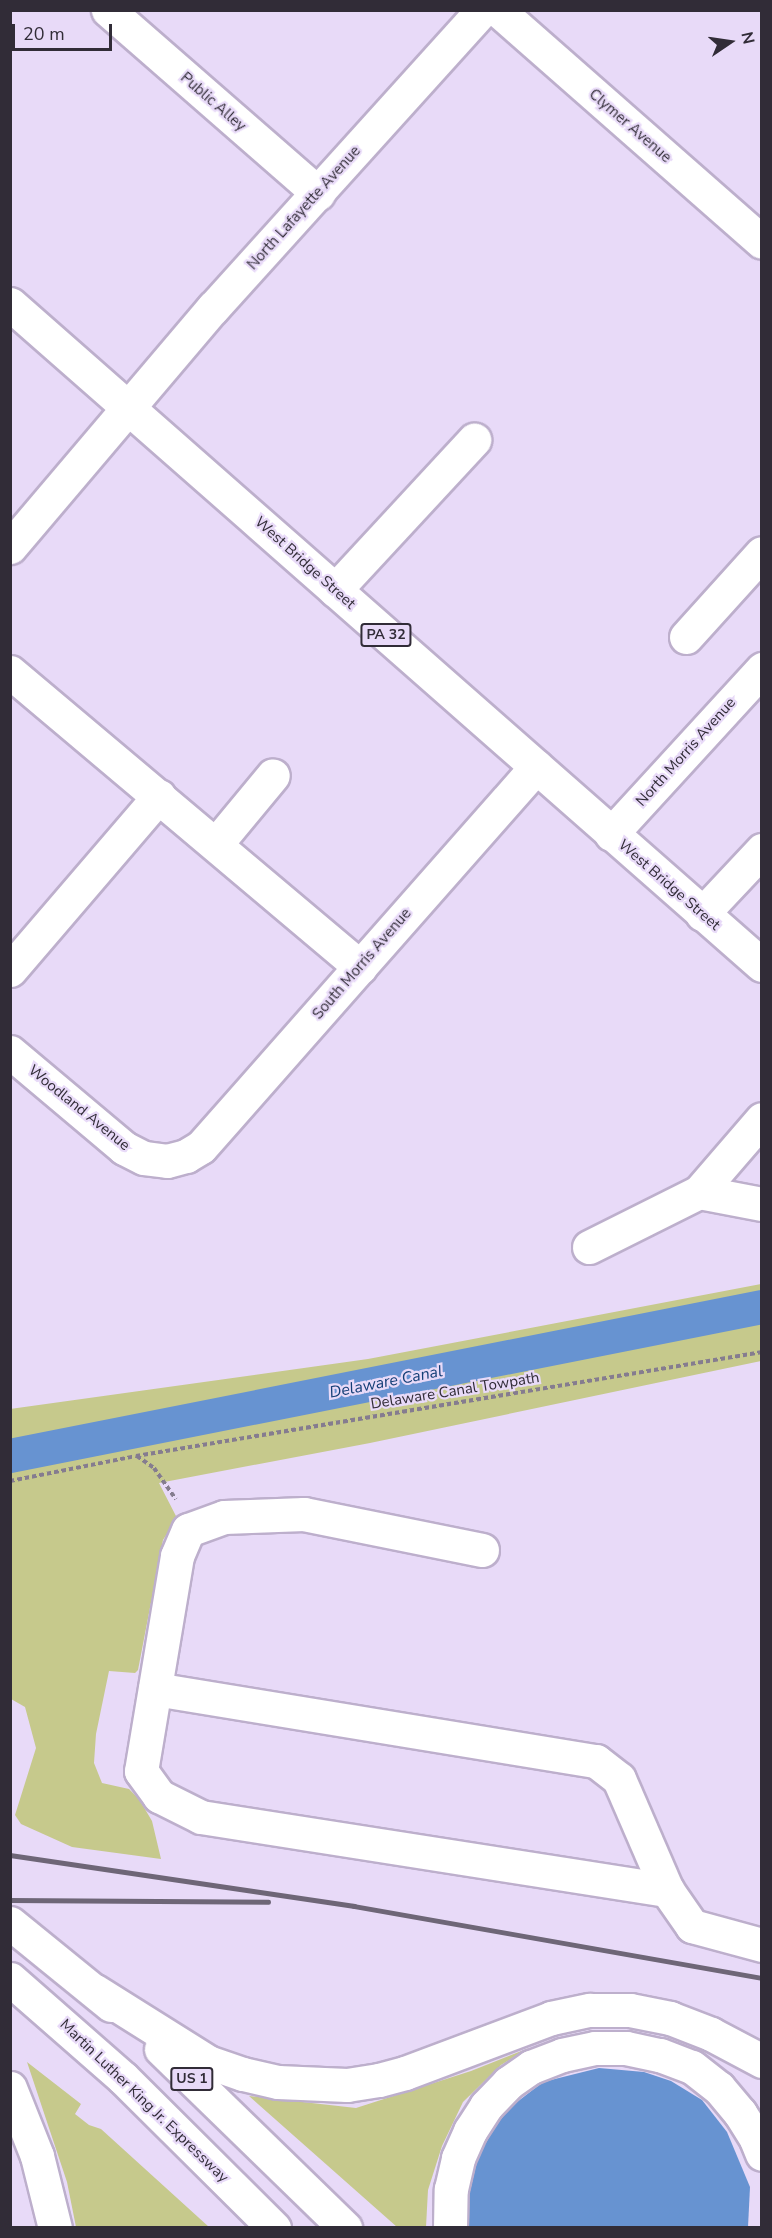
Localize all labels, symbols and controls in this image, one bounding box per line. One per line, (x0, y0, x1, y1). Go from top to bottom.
scale bar (15, 12, 116, 50)
north arrow (700, 12, 760, 72)
text: 20 m (23, 22, 65, 46)
text: N (735, 30, 760, 46)
street label: Public Alley (177, 69, 249, 135)
street label: Clymer Avenue (585, 85, 675, 167)
street label: North Lafayette Avenue (244, 142, 364, 274)
street label: West Bridge Street (251, 513, 359, 613)
road number: PA 32 (359, 624, 413, 646)
street label: North Morris Avenue (632, 694, 740, 810)
street label: West Bridge Street (614, 836, 724, 934)
street label: South Morris Avenue (309, 905, 415, 1023)
street label: Woodland Avenue (25, 1061, 133, 1155)
water label: Delaware Canal (328, 1362, 444, 1402)
street label: Delaware Canal Towpath (369, 1369, 541, 1413)
street label: Martin Luther King Jr. Expressway (56, 2016, 232, 2186)
road number: US 1 (170, 2068, 214, 2090)

